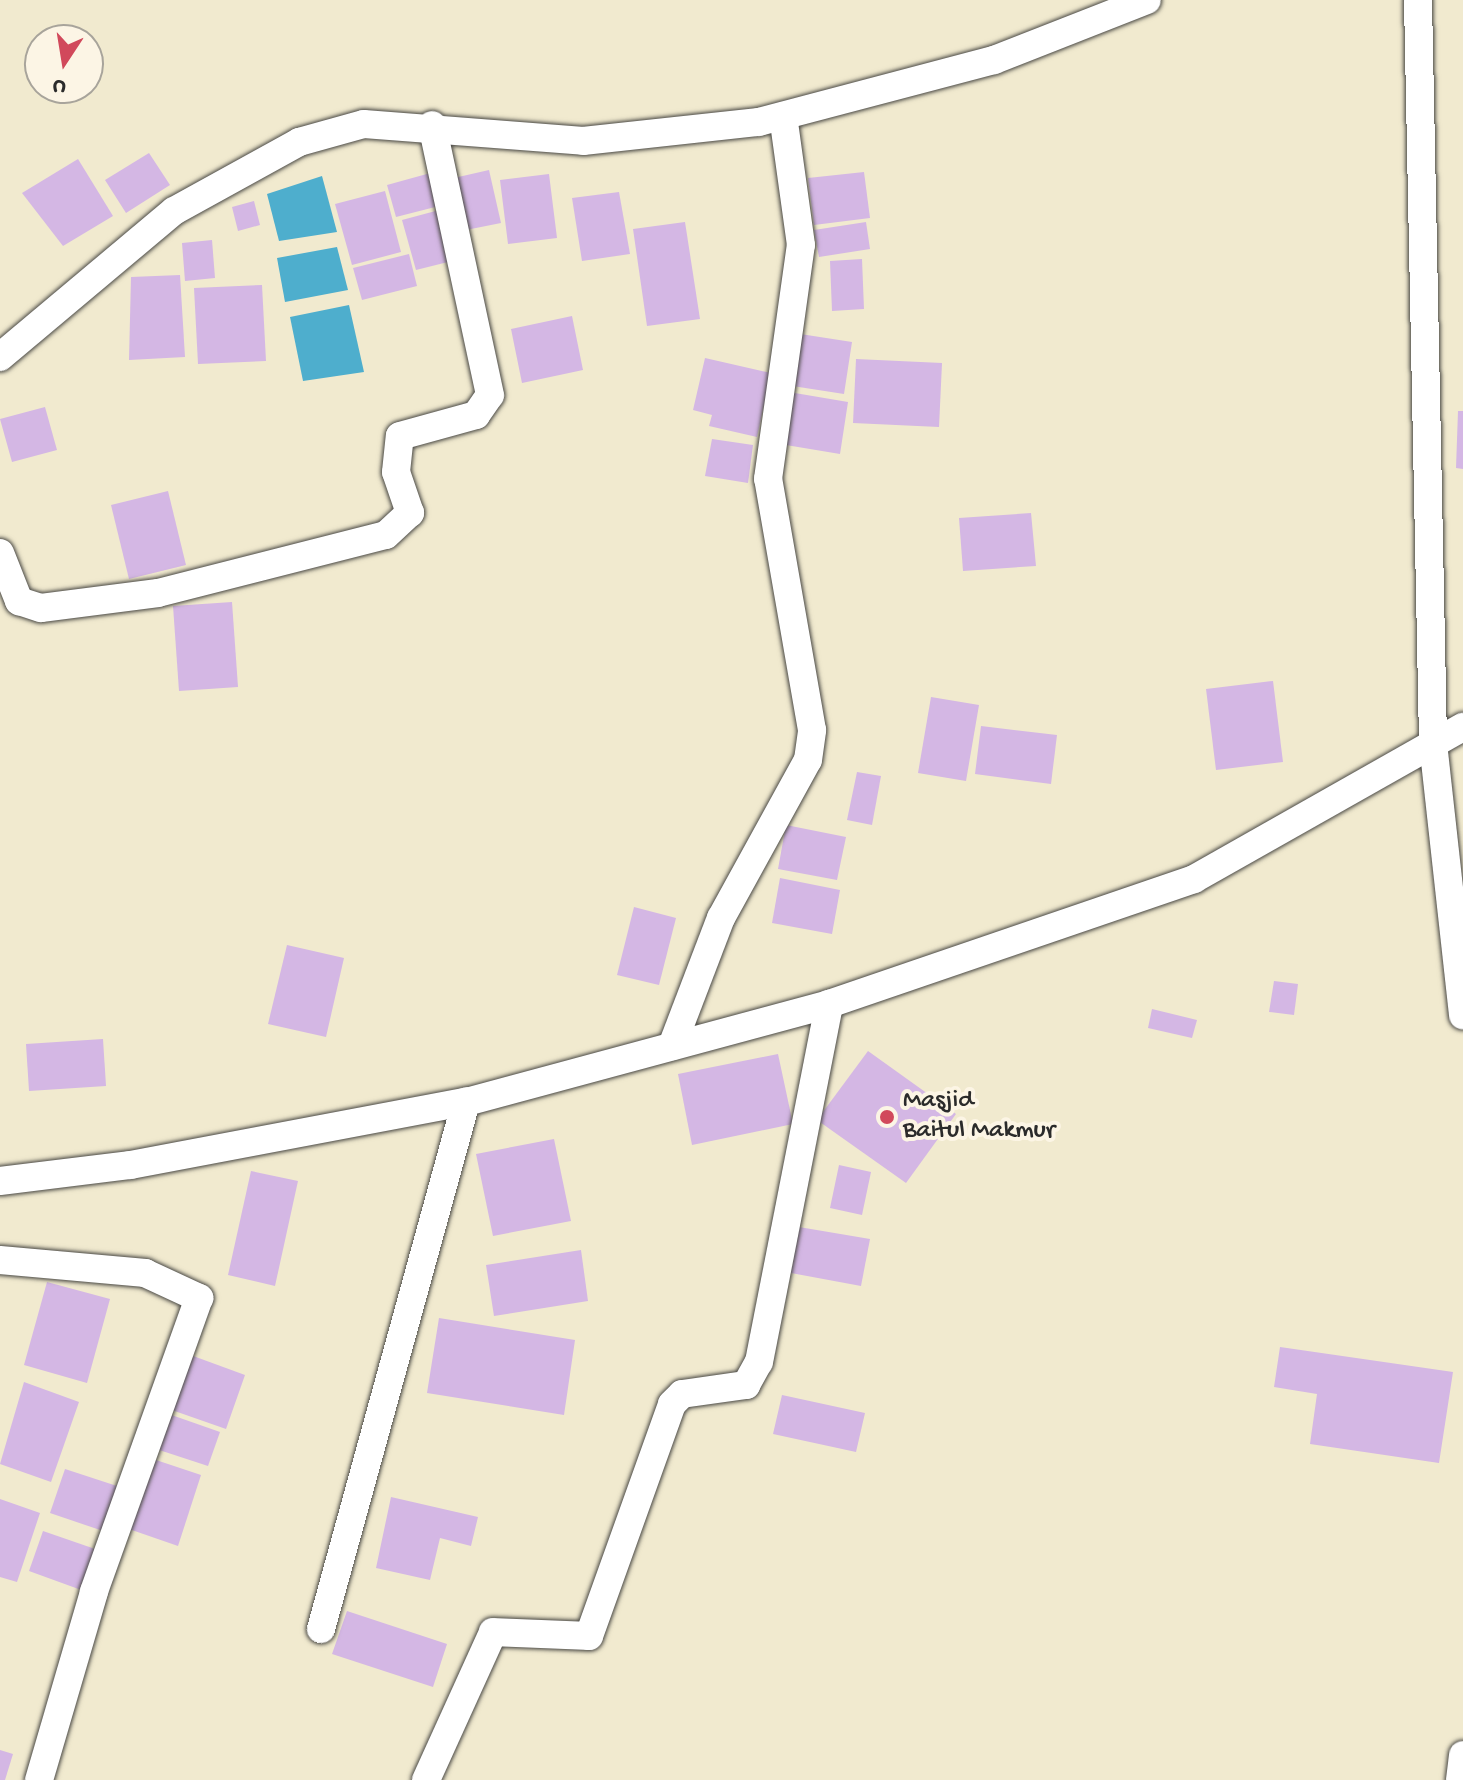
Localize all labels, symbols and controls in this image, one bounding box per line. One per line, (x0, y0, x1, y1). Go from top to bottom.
north arrow (24, 24, 104, 104)
text: U (51, 71, 68, 100)
place label: Masjid Baitul Makmur (903, 1086, 1055, 1148)
marker: Masjid Baitul Makmur (878, 1108, 896, 1126)

